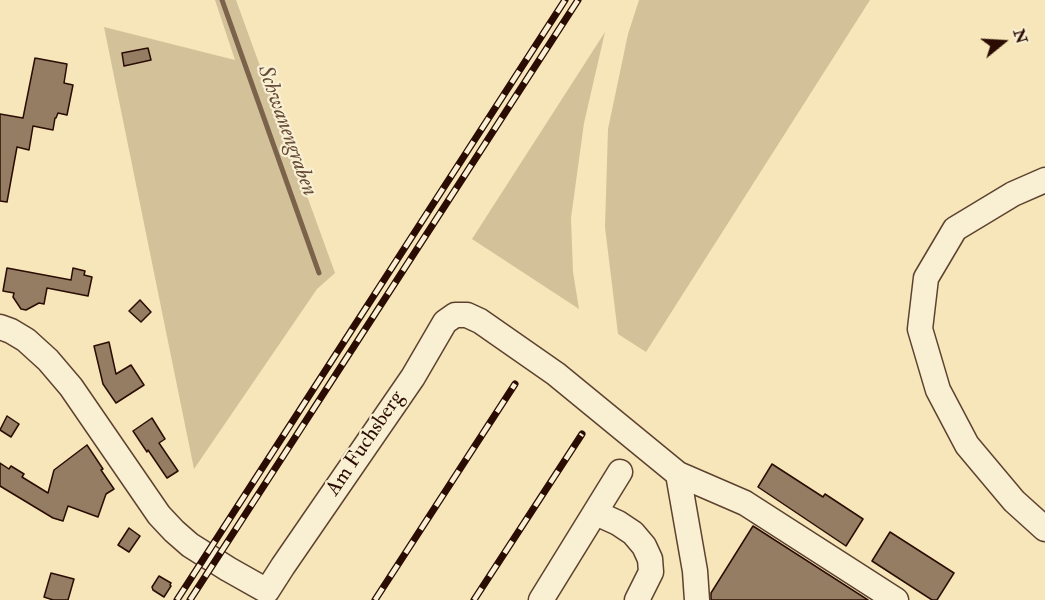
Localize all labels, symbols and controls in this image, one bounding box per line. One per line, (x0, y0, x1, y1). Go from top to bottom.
north arrow (973, 12, 1033, 72)
text: N (1008, 27, 1032, 46)
water label: Schwanengraben (250, 62, 322, 200)
street label: Am Fuchsberg (322, 387, 410, 501)

